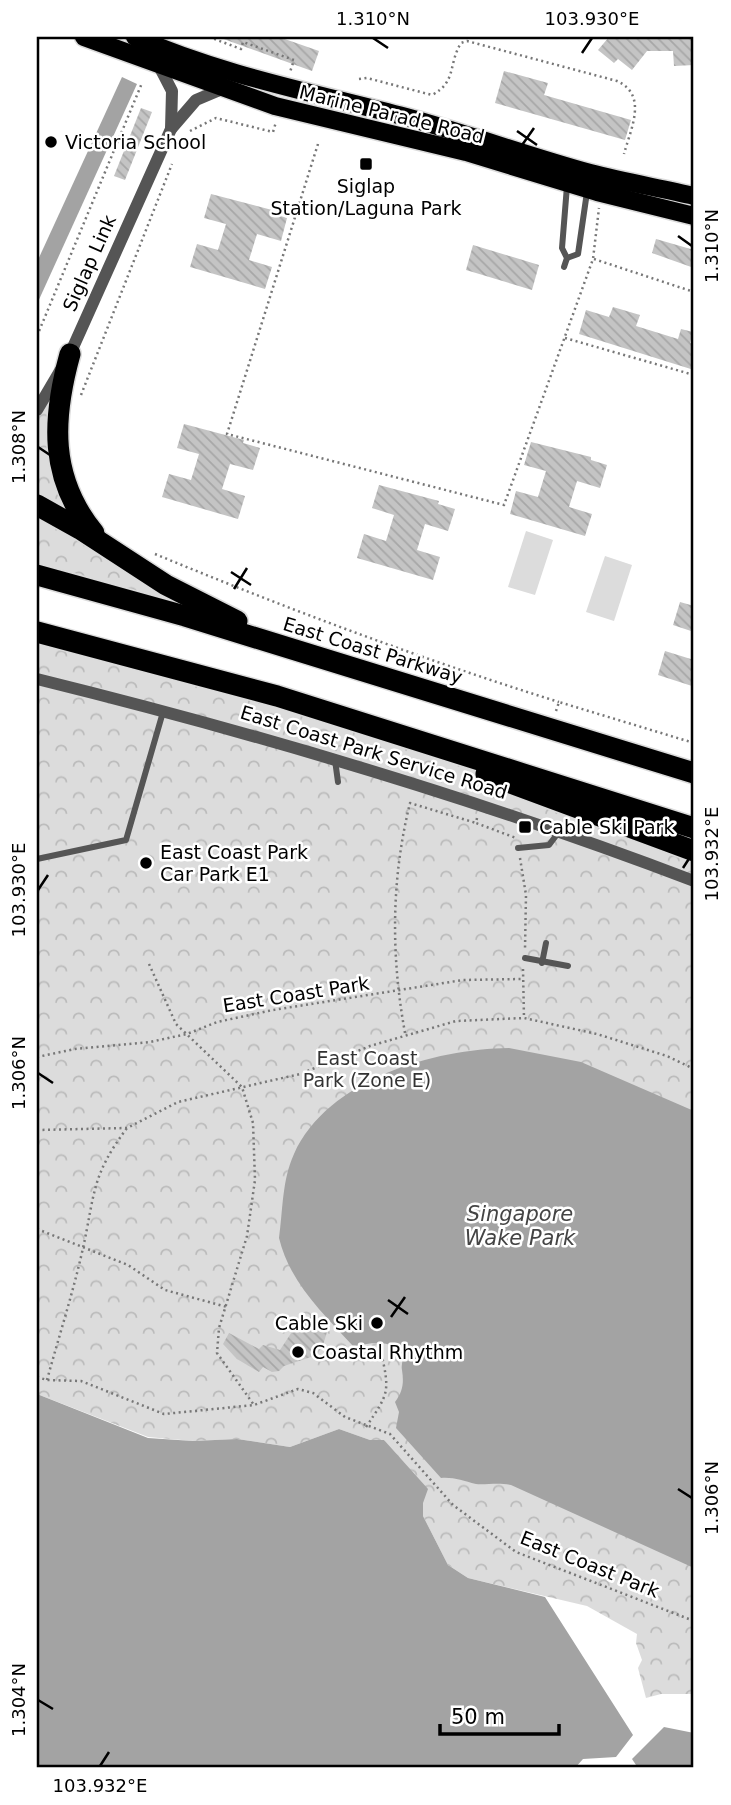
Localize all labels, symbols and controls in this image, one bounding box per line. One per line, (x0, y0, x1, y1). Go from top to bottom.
text: 1.310°N (336, 8, 410, 29)
text: 103.930°E (545, 8, 639, 29)
street label: Marine Parade Road (297, 80, 487, 148)
place label: Victoria School (65, 131, 206, 153)
marker: Victoria School (43, 134, 59, 150)
marker: Siglap Station/Laguna Park (358, 156, 374, 172)
place label: Siglap Station/Laguna Park (270, 175, 462, 219)
text: 1.310°N (701, 209, 722, 283)
street label: Siglap Link (58, 211, 120, 315)
text: 1.308°N (8, 410, 29, 484)
street label: East Coast Parkway (281, 612, 465, 688)
street label: East Coast Park Service Road (238, 701, 510, 803)
text: 103.932°E (701, 807, 722, 901)
place label: Cable Ski Park (539, 816, 674, 838)
marker: Cable Ski Park (517, 819, 533, 835)
place label: East Coast Park Car Park E1 (160, 841, 308, 885)
text: 103.930°E (8, 843, 29, 937)
marker: East Coast Park Car Park E1 (138, 855, 154, 871)
street label: East Coast Park (221, 972, 371, 1016)
text: 1.306°N (8, 1036, 29, 1110)
park label: East Coast Park (Zone E) (303, 1047, 431, 1091)
water label: Singapore Wake Park (465, 1202, 576, 1250)
place label: Cable Ski (275, 1312, 363, 1334)
marker: Cable Ski (369, 1315, 385, 1331)
place label: Coastal Rhythm (312, 1341, 463, 1363)
marker: Coastal Rhythm (290, 1344, 306, 1360)
text: 1.306°N (701, 1461, 722, 1535)
street label: East Coast Park (517, 1526, 663, 1602)
text: 1.304°N (8, 1663, 29, 1737)
scale bar (440, 1693, 560, 1737)
text: 50 m (451, 1705, 505, 1729)
text: 103.932°E (53, 1775, 147, 1796)

